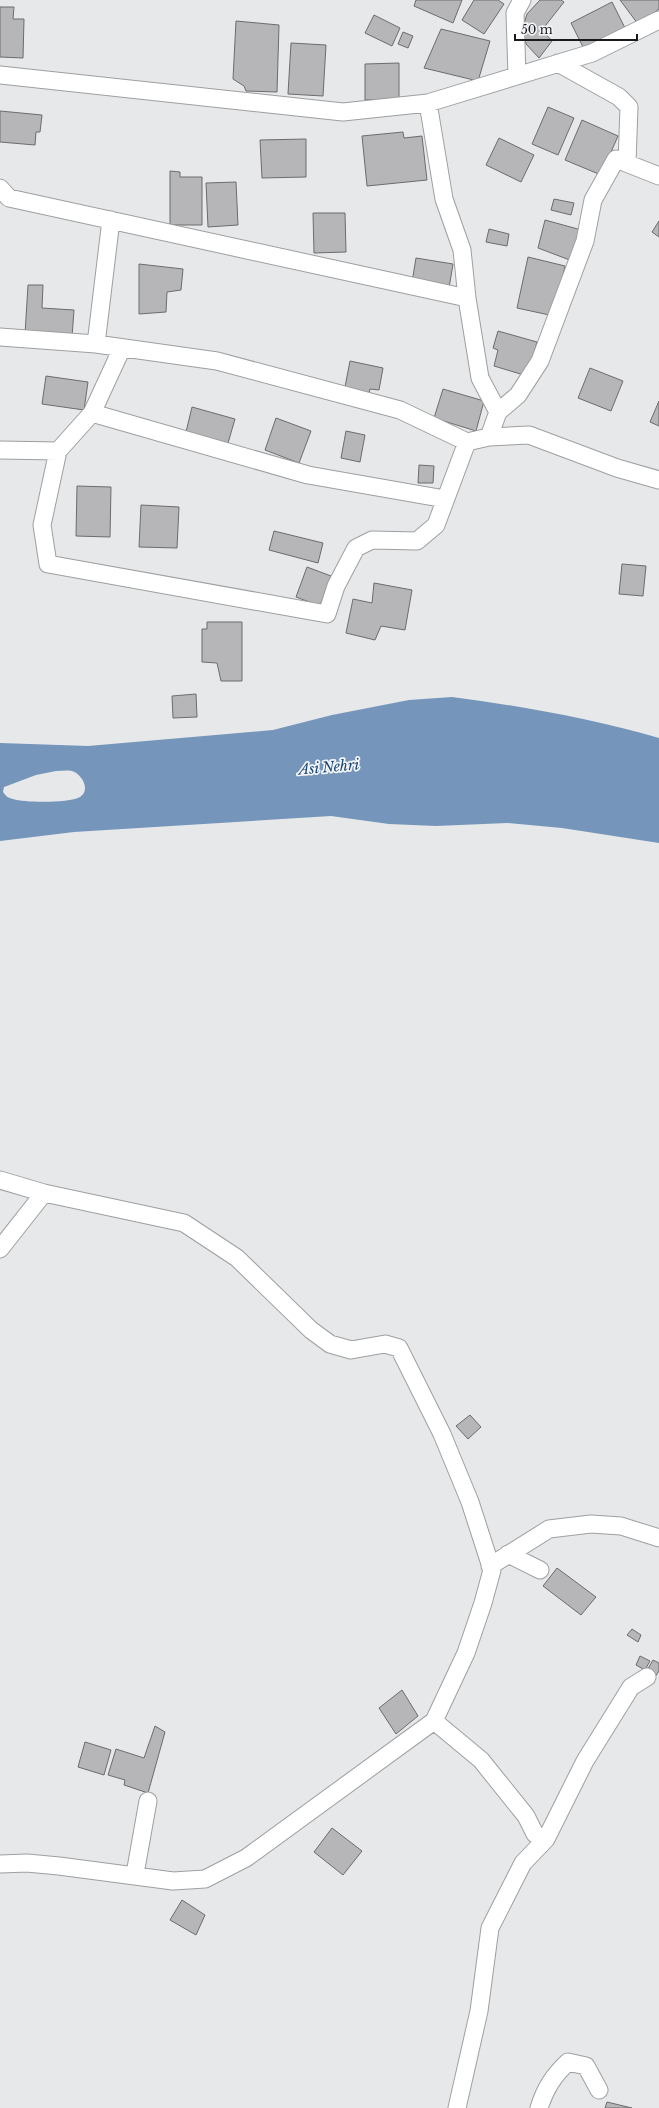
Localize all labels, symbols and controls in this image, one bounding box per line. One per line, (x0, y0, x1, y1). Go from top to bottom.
scale bar (515, 16, 637, 42)
text: 50 m (521, 22, 553, 37)
water label: Asi Nehri (296, 755, 360, 779)

